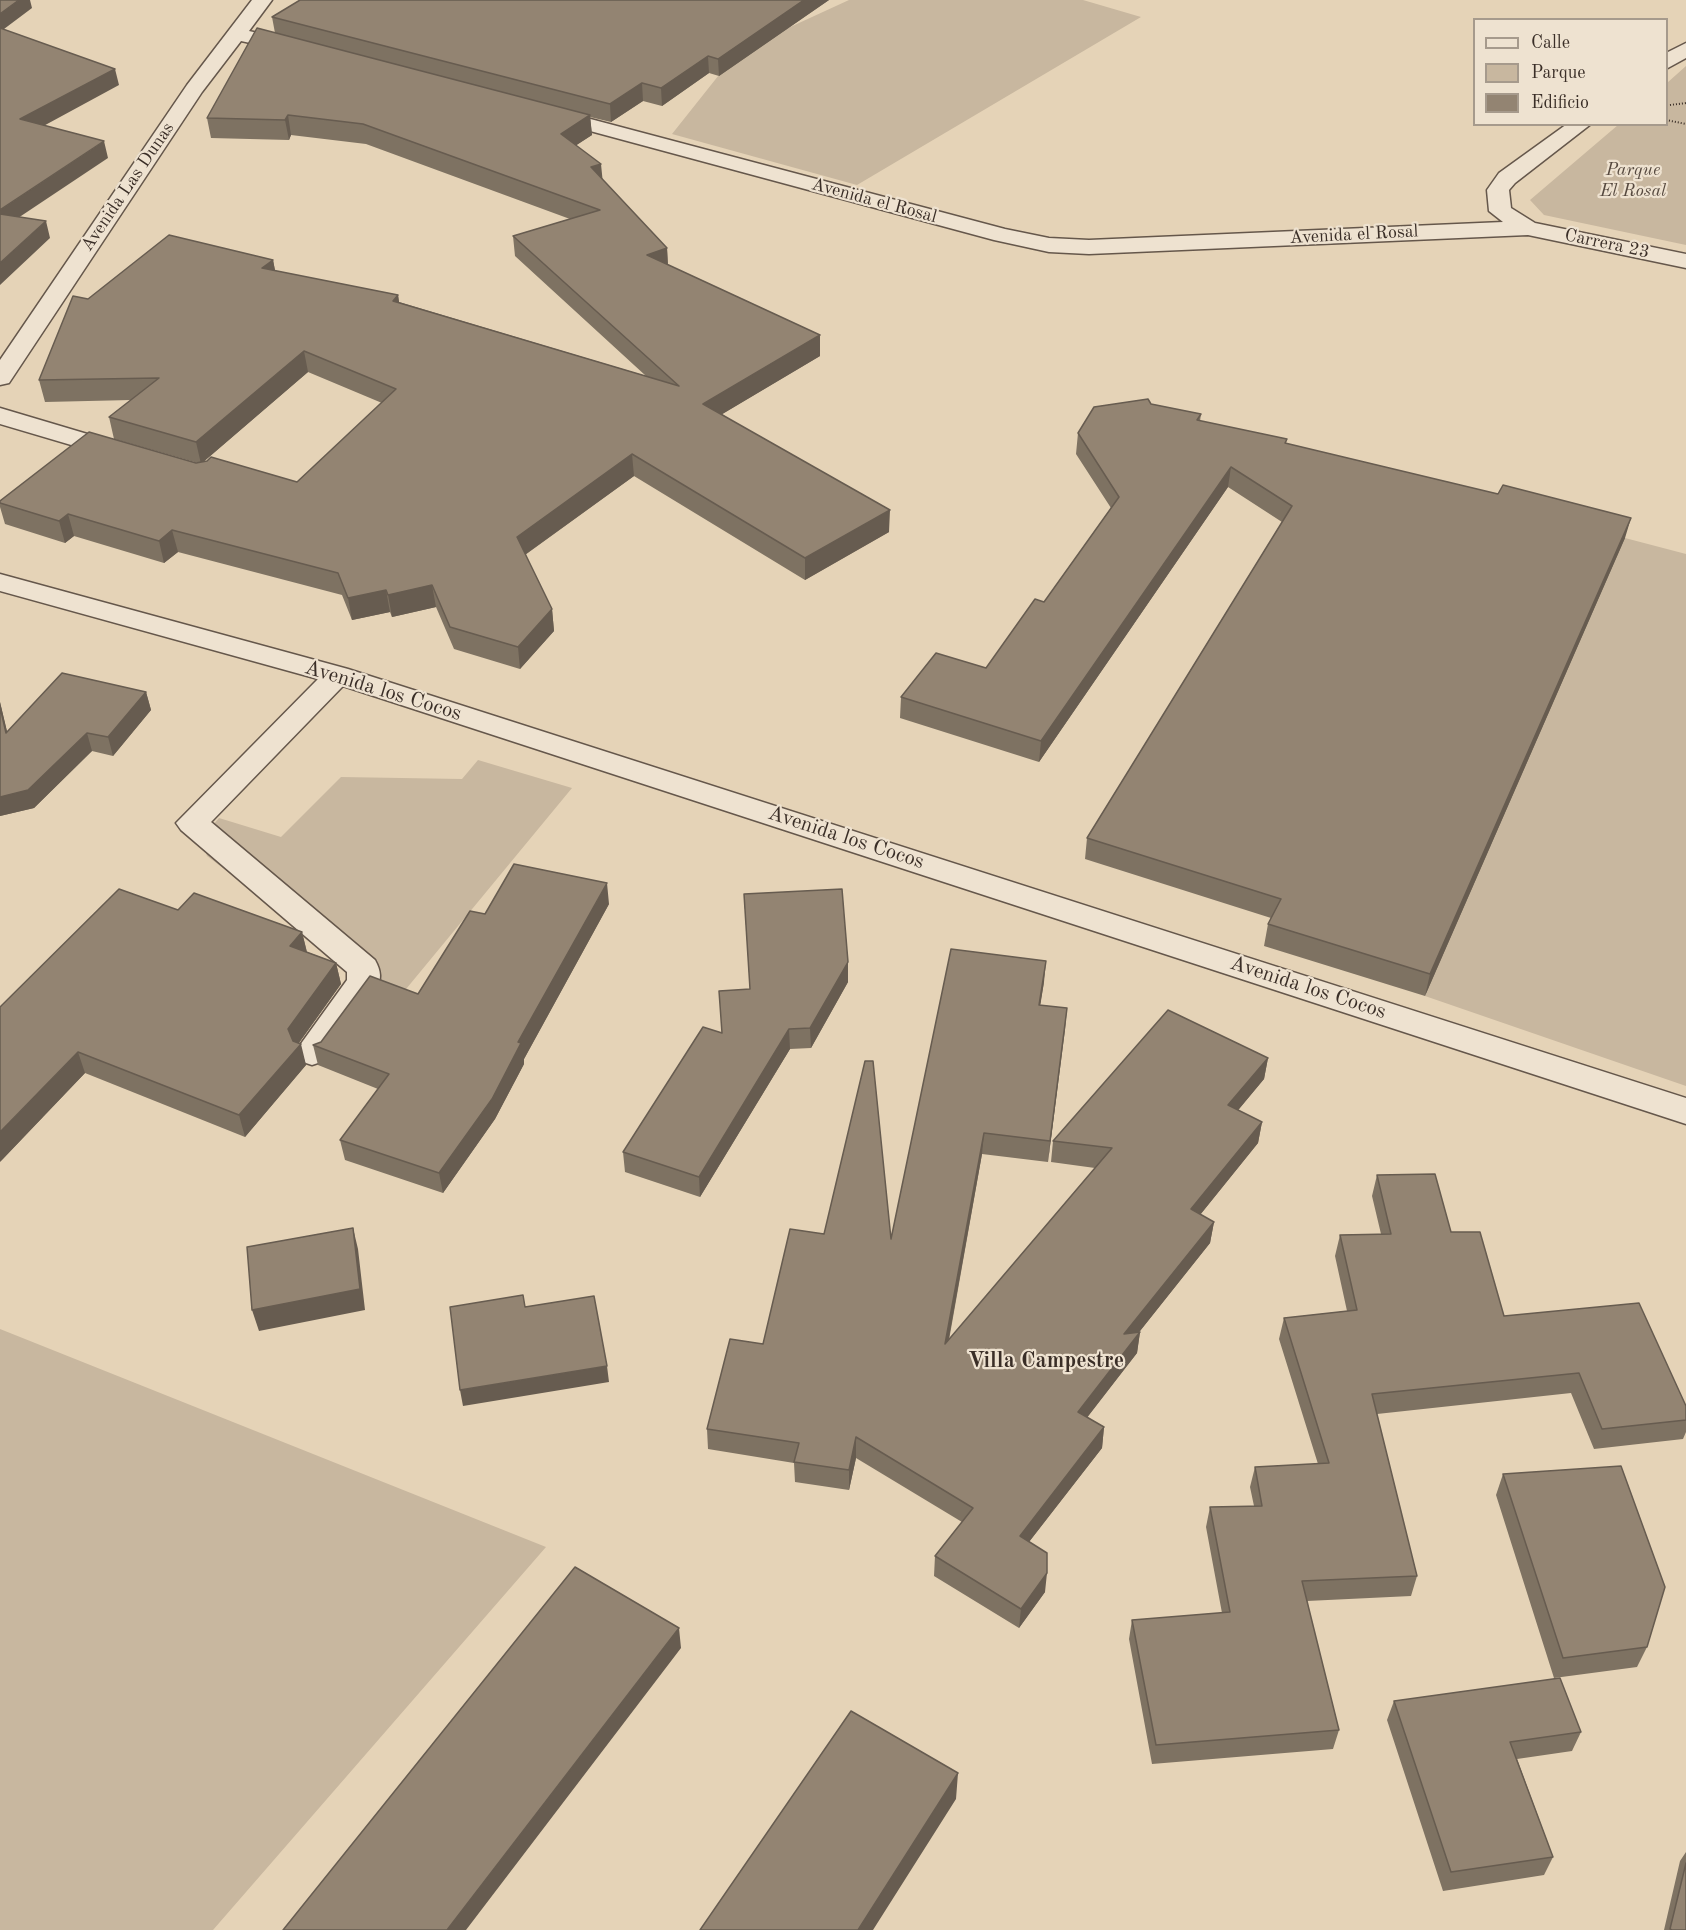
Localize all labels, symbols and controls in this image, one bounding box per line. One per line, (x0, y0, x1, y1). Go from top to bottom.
legend (1473, 18, 1668, 126)
text: Calle (1531, 34, 1570, 52)
text: Parque (1531, 64, 1586, 82)
text: Edificio (1531, 94, 1589, 112)
street label: Avenida Las Dunas (77, 118, 179, 256)
park label: Parque El Rosal (1600, 159, 1666, 201)
street label: Avenida el Rosal (809, 174, 939, 228)
street label: Avenida el Rosal (1289, 221, 1419, 249)
street label: Carrera 23 (1563, 224, 1651, 264)
street label: Avenida los Cocos (301, 655, 465, 727)
street label: Avenida los Cocos (765, 801, 927, 875)
street label: Avenida los Cocos (1227, 951, 1389, 1025)
district label: Villa Campestre (968, 1348, 1124, 1374)

